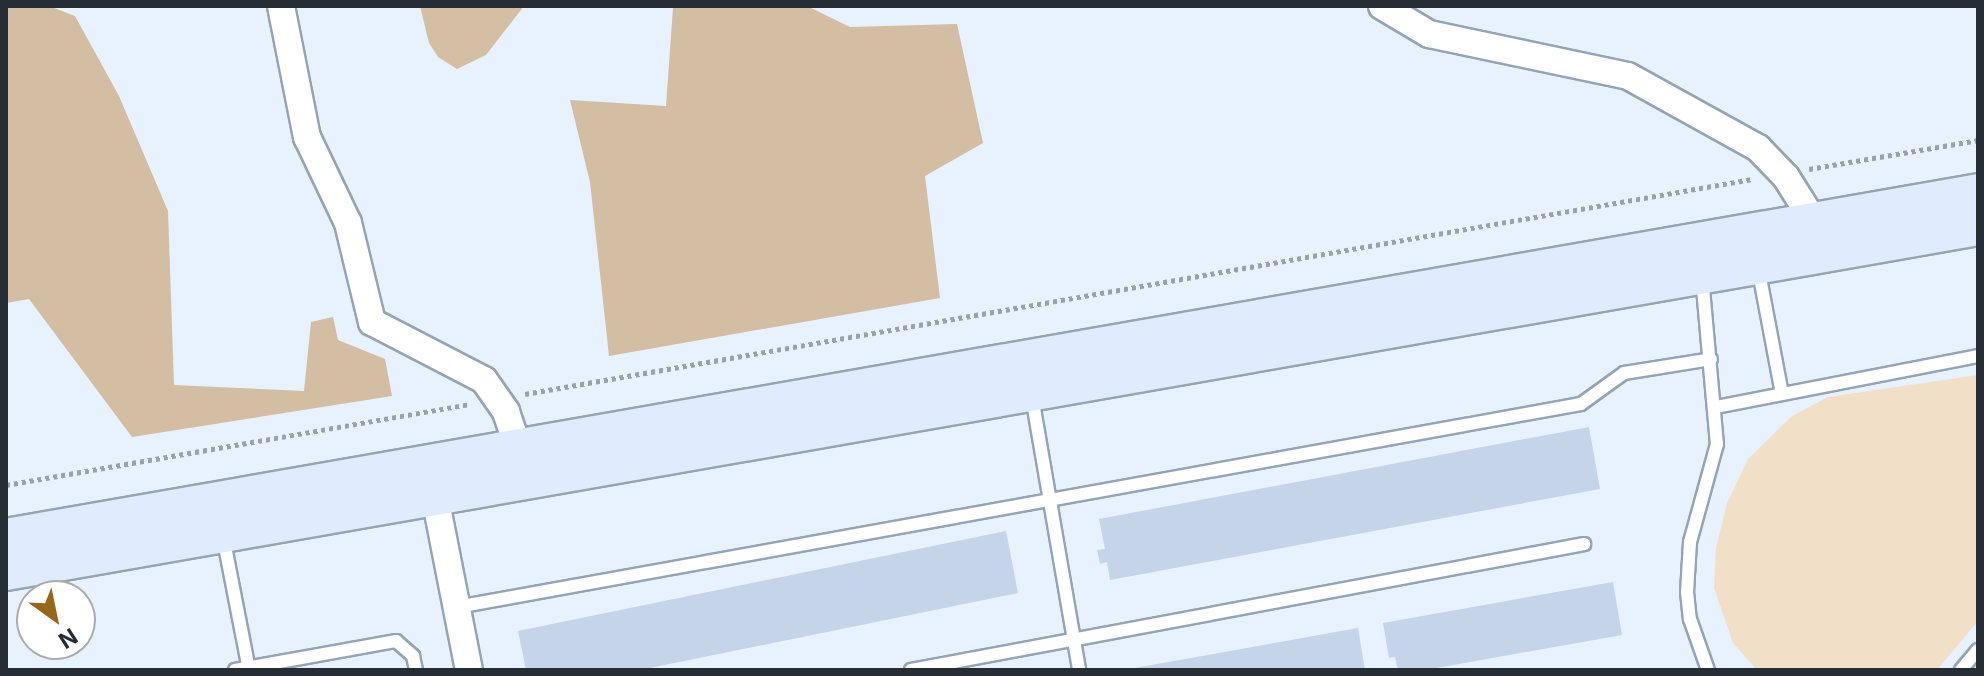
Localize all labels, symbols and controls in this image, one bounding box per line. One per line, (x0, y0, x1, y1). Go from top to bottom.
north arrow (16, 580, 96, 660)
text: N (54, 623, 82, 654)

